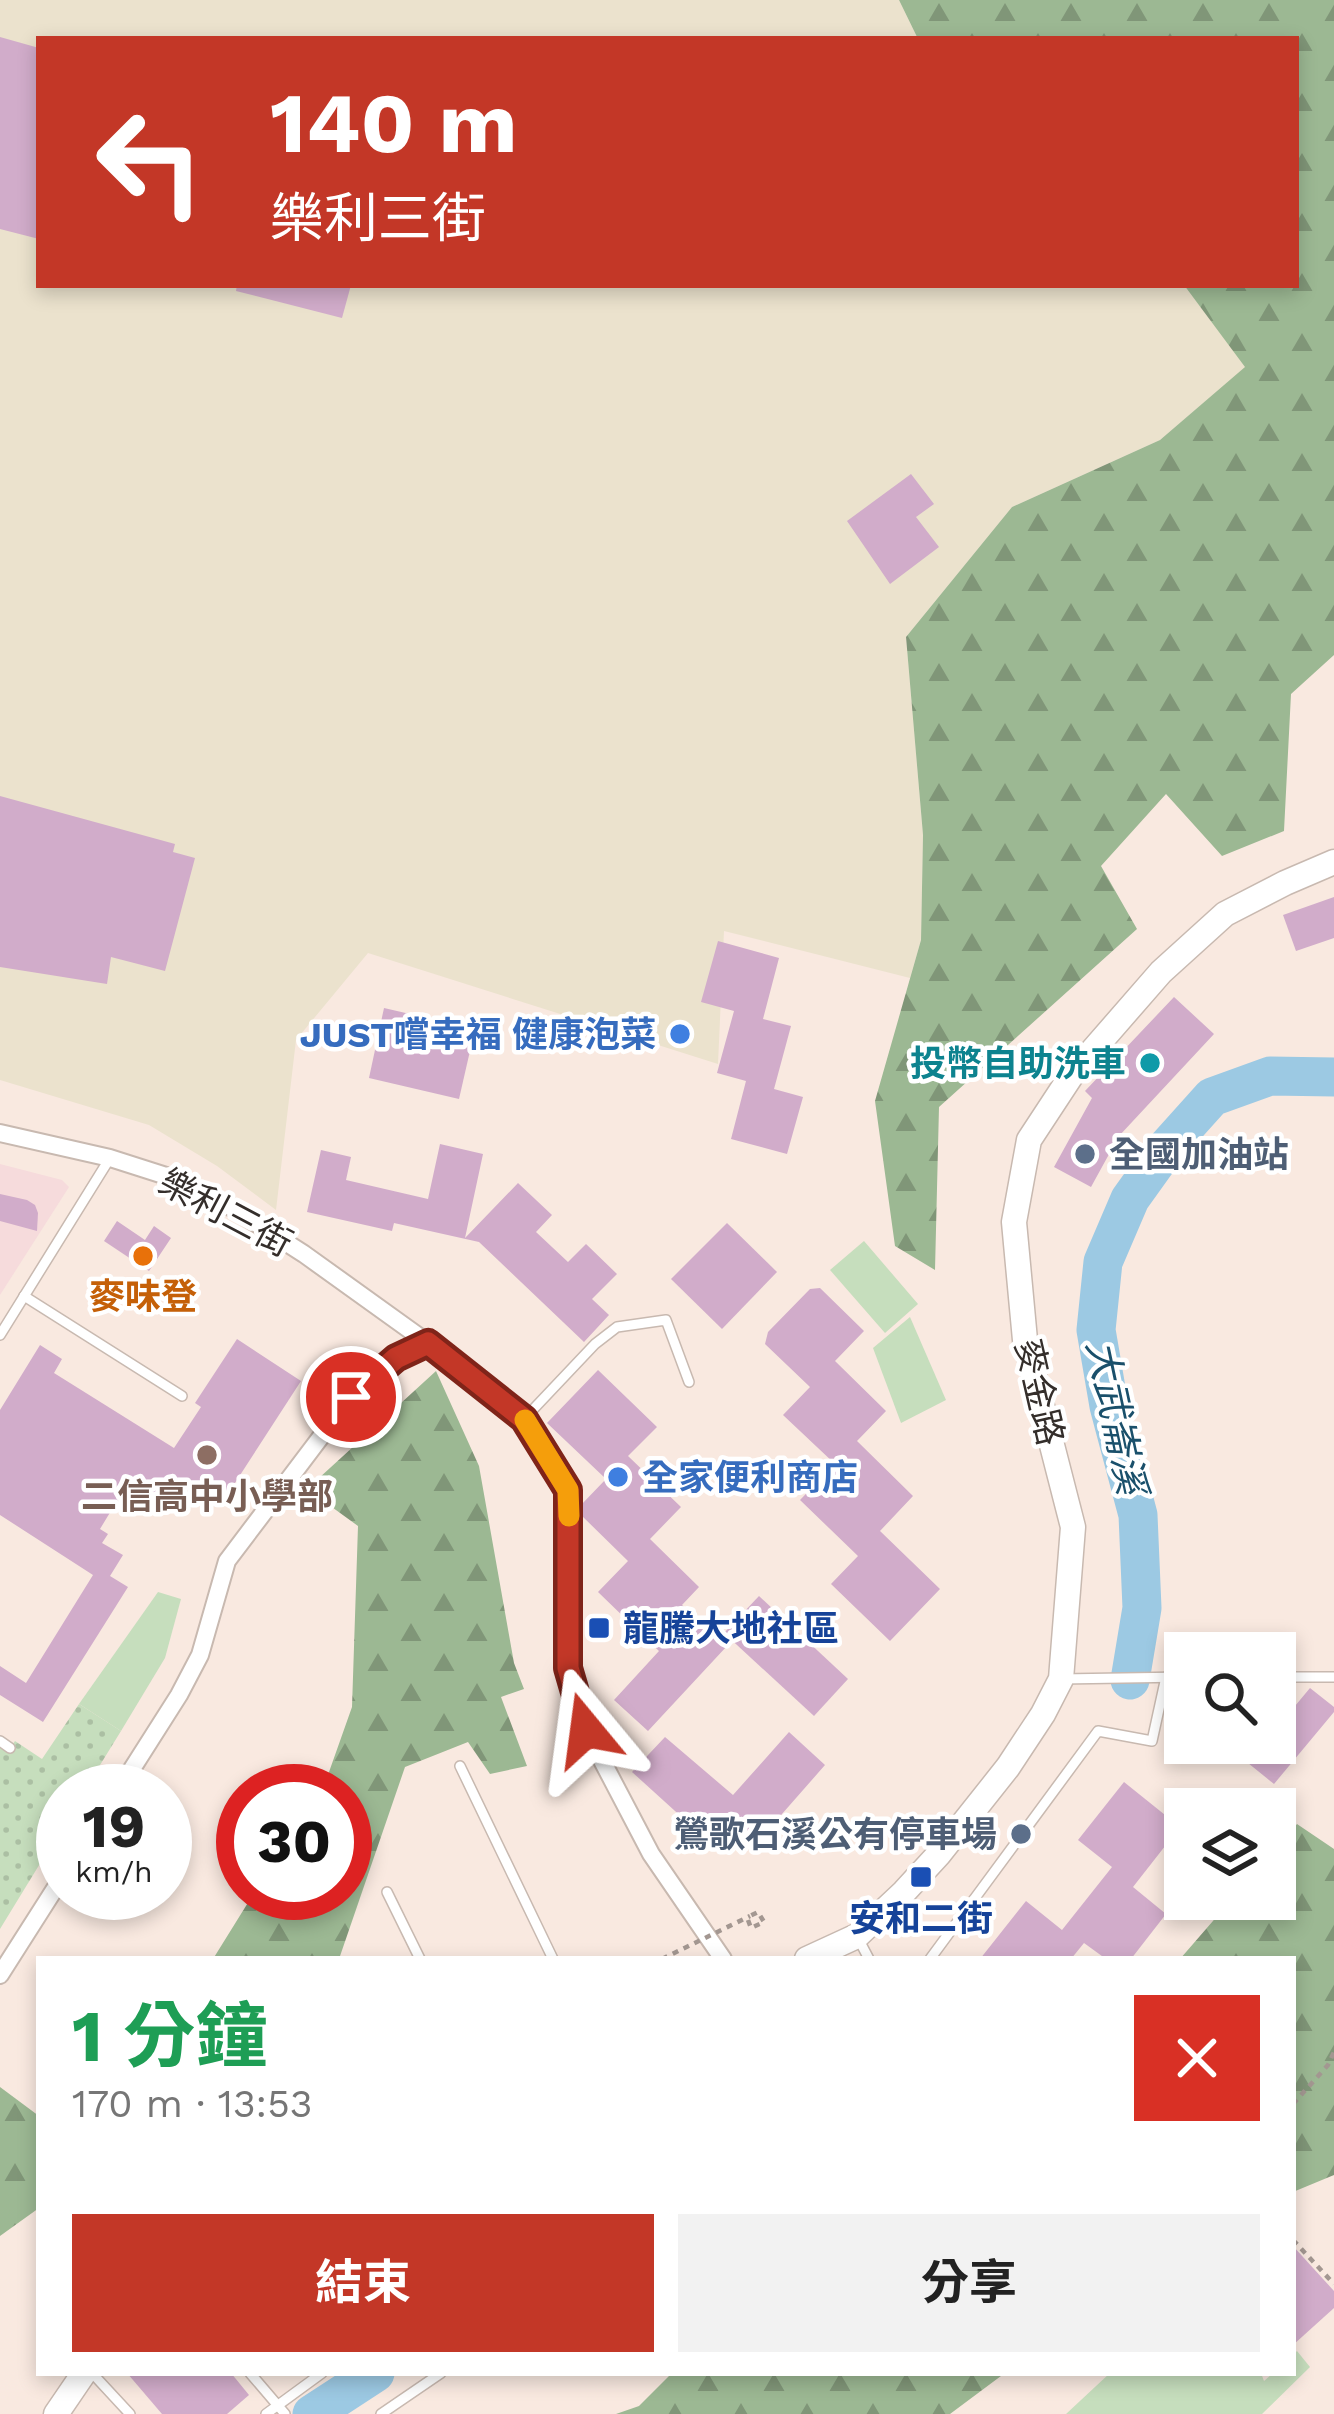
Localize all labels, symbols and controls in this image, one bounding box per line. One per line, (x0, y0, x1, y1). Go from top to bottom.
text: 140 m (270, 74, 518, 172)
icon: left (72, 84, 228, 240)
text: 樂利三街 (270, 187, 486, 250)
place label: JUST嚐幸福 健康泡菜 (300, 1014, 656, 1056)
marker: JUST嚐幸福 健康泡菜 (667, 1021, 693, 1047)
place label: 投幣自助洗車 (910, 1043, 1126, 1085)
marker: 投幣自助洗車 (1137, 1050, 1163, 1076)
place label: 全國加油站 (1109, 1134, 1289, 1176)
marker: 全國加油站 (1072, 1141, 1098, 1167)
street label: 樂利三街 (152, 1161, 299, 1265)
marker: 麥味登 (130, 1243, 156, 1269)
place label: 麥味登 (89, 1276, 197, 1318)
street label: 麥金路 (1006, 1335, 1072, 1450)
water label: 大武崙溪 (1078, 1336, 1156, 1503)
pin (300, 1346, 402, 1448)
icon: arrive (318, 1364, 384, 1430)
marker: 二信高中小學部 (194, 1442, 220, 1468)
place label: 全家便利商店 (642, 1457, 858, 1499)
marker: 全家便利商店 (605, 1464, 631, 1490)
place label: 二信高中小學部 (81, 1476, 333, 1518)
place label: 龍騰大地社區 (623, 1608, 839, 1650)
marker: 龍騰大地社區 (586, 1615, 612, 1641)
map controls (1164, 1632, 1296, 1920)
button: search (1164, 1632, 1296, 1764)
position arrow (523, 1667, 649, 1793)
speed limit sign: 30 (216, 1764, 372, 1920)
button: layers (1164, 1788, 1296, 1920)
text: 19 (83, 1791, 145, 1862)
place label: 鶯歌石溪公有停車場 (673, 1814, 997, 1856)
marker: 鶯歌石溪公有停車場 (1008, 1821, 1034, 1847)
text: km/h (75, 1854, 153, 1889)
marker: 安和二街 (908, 1864, 934, 1890)
place label: 安和二街 (849, 1898, 993, 1940)
text: 1 分鐘 (72, 1994, 268, 2078)
button: close (1134, 1995, 1260, 2121)
text: 170 m · 13:53 (72, 2081, 313, 2126)
button: 結束 (72, 2214, 654, 2352)
button: 分享 (678, 2214, 1260, 2352)

